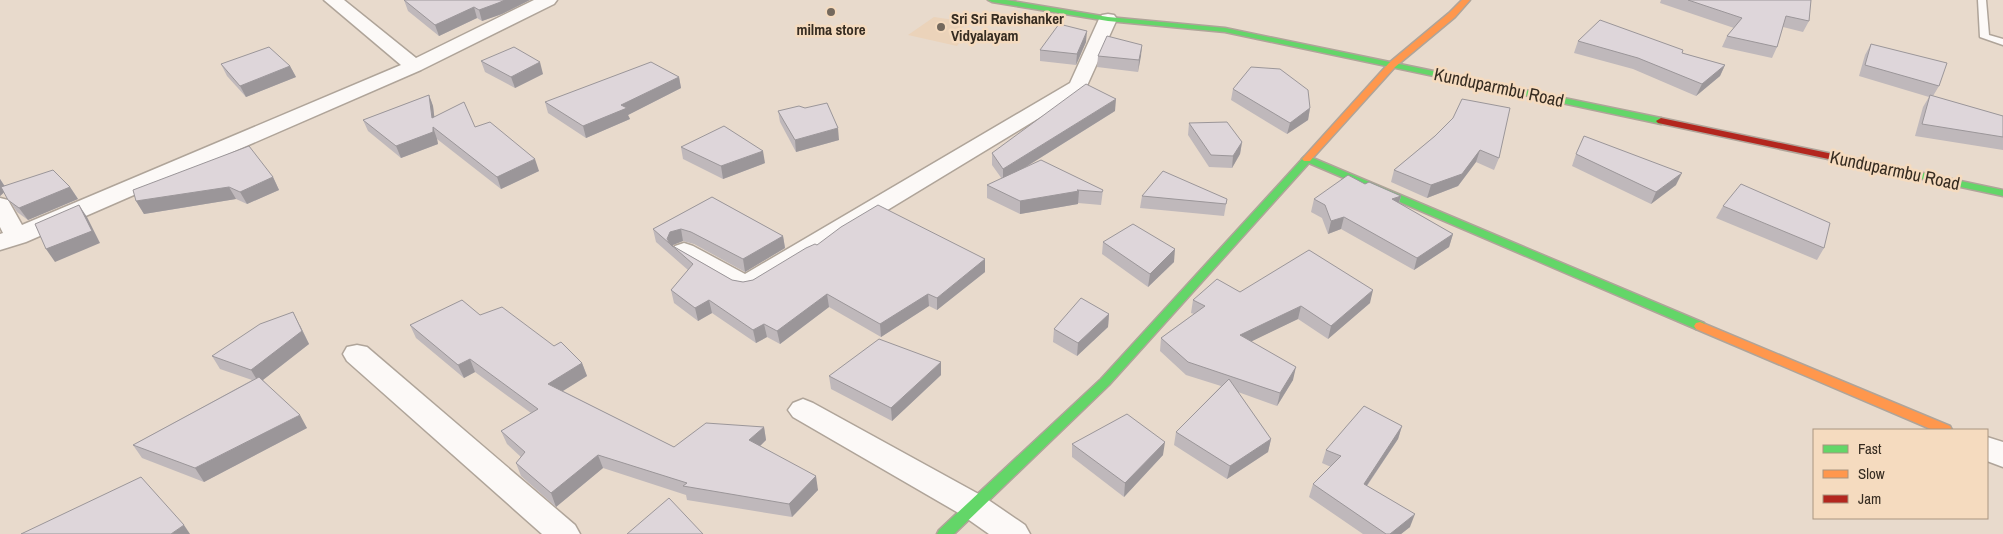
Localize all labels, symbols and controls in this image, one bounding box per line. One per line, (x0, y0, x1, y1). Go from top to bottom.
marker: milma store (825, 6, 837, 18)
place label: Sri Sri Ravishanker Vidyalayam (951, 8, 1064, 46)
place label: milma store (796, 19, 866, 40)
marker: Sri Sri Ravishanker Vidyalayam (935, 21, 947, 33)
street label: Kunduparmbu Road (1432, 61, 1566, 113)
street label: Kunduparmbu Road (1828, 144, 1962, 196)
legend (1813, 429, 1988, 519)
text: Fast (1858, 438, 1882, 459)
text: Slow (1858, 463, 1885, 484)
text: Jam (1858, 488, 1881, 509)

